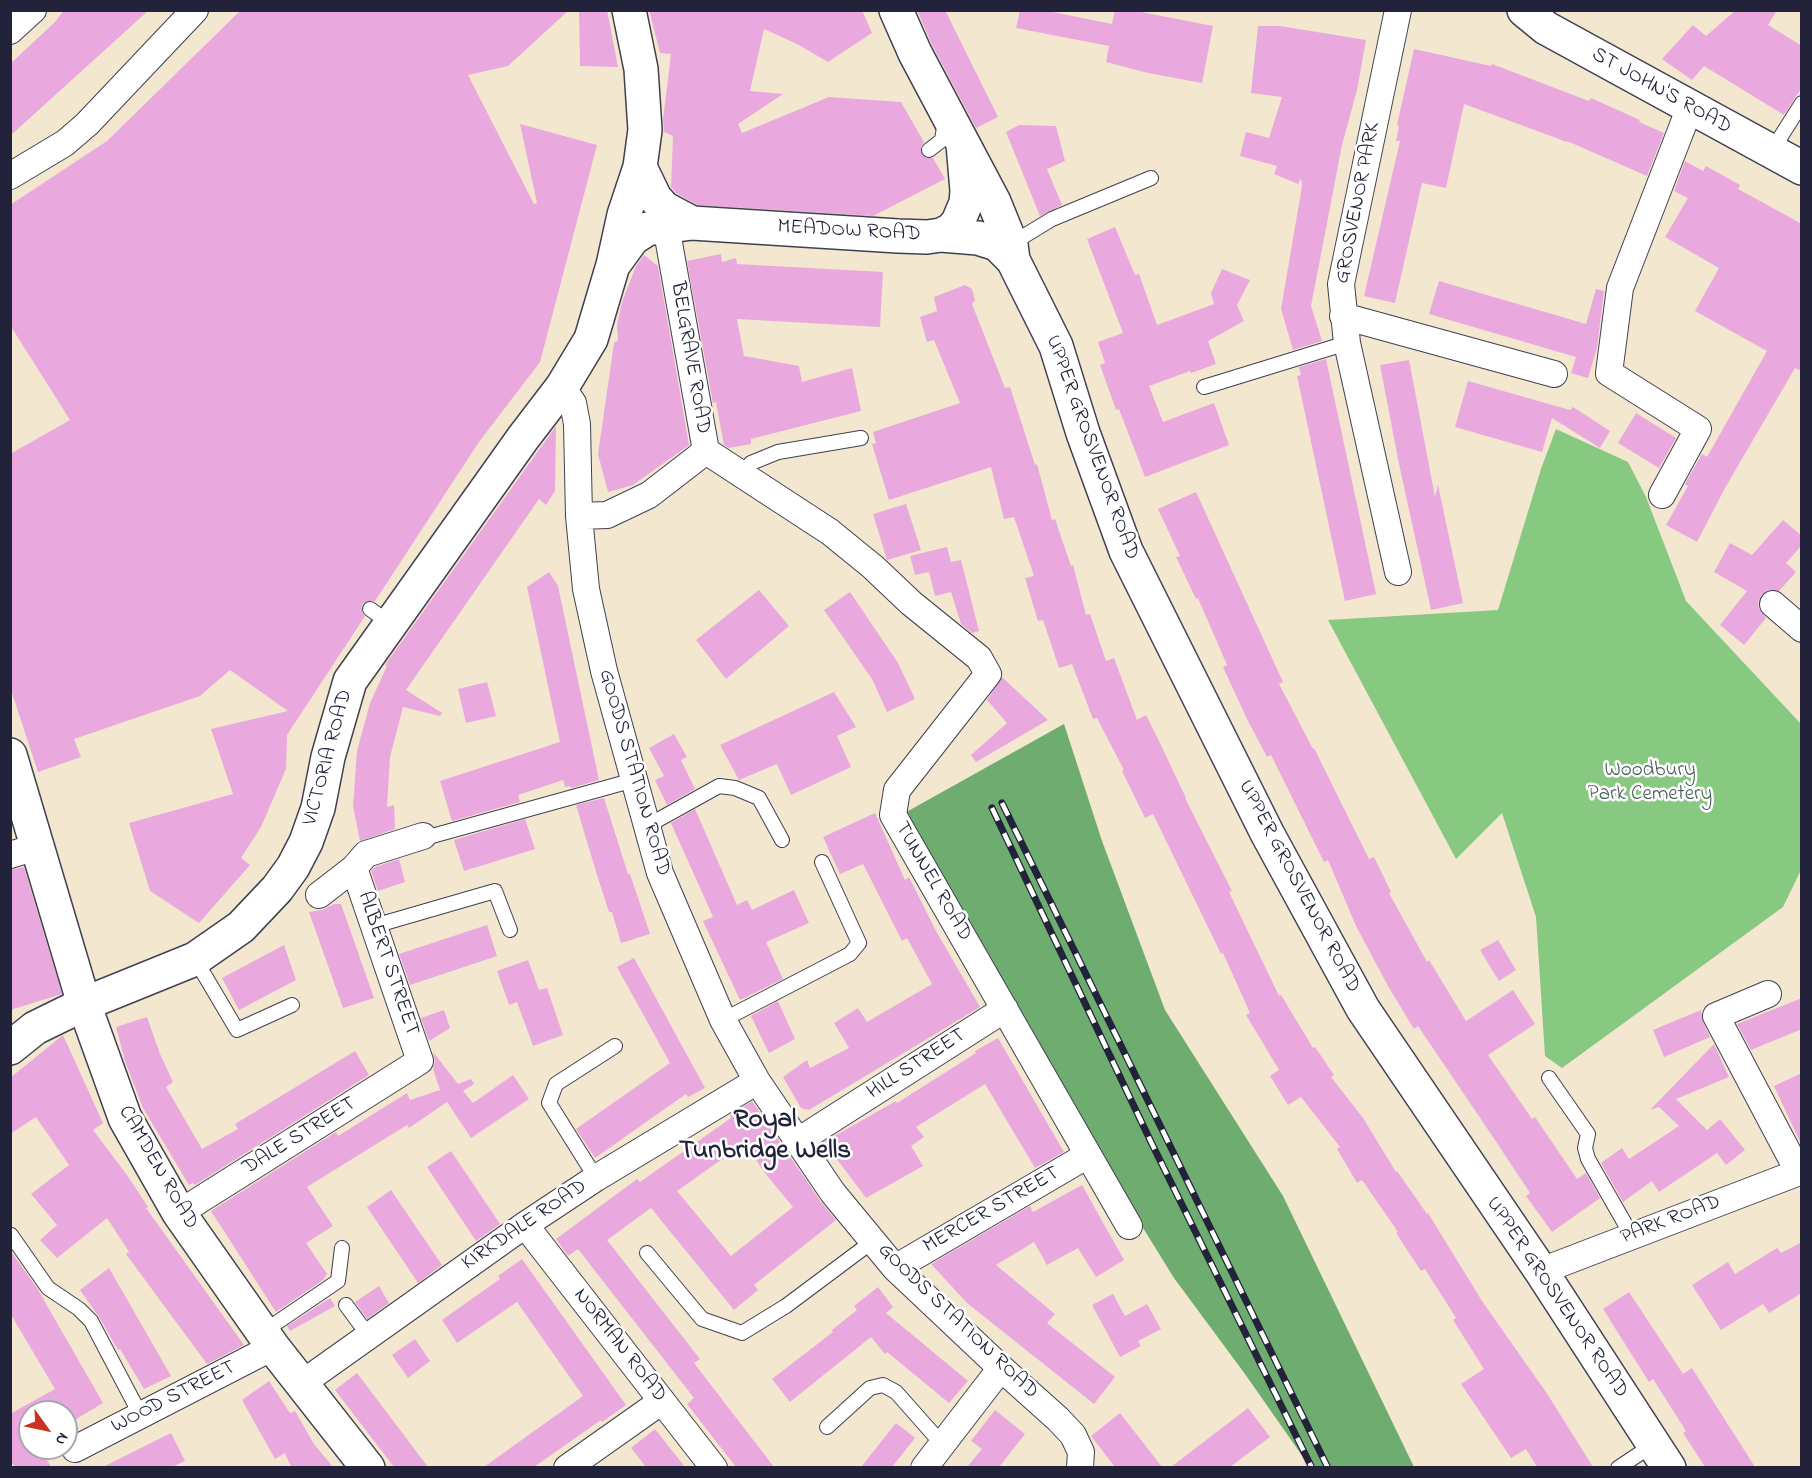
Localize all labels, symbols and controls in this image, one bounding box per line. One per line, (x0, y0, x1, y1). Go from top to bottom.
street label: ST JOHN'S ROAD (1587, 43, 1735, 141)
street label: GROSVENOR PARK (1331, 120, 1387, 286)
street label: MEADOW ROAD (777, 216, 921, 248)
street label: BELGRAVE ROAD (663, 280, 715, 436)
street label: UPPER GROSVENOR ROAD (1039, 332, 1143, 564)
street label: GOODS STATION ROAD (591, 667, 675, 879)
street label: VICTORIA ROAD (299, 687, 359, 829)
park label: Woodbury Park Cemetery (1588, 759, 1712, 809)
street label: UPPER GROSVENOR ROAD (1231, 776, 1365, 998)
street label: TUNNEL ROAD (888, 818, 976, 946)
street label: ALBERT STREET (350, 888, 424, 1040)
street label: HILL STREET (863, 1024, 971, 1106)
street label: DALE STREET (239, 1092, 361, 1182)
street label: CAMDEN ROAD (111, 1102, 203, 1234)
district label: Royal Tunbridge Wells (679, 1106, 851, 1169)
street label: MERCER STREET (919, 1162, 1065, 1260)
street label: KIRKDALE ROAD (458, 1175, 592, 1277)
street label: PARK ROAD (1618, 1190, 1724, 1252)
street label: UPPER GROSVENOR ROAD (1479, 1193, 1633, 1403)
street label: GOODS STATION ROAD (871, 1239, 1043, 1405)
street label: NORMAN ROAD (567, 1284, 671, 1408)
street label: WOOD STREET (108, 1356, 240, 1440)
north arrow (18, 1400, 78, 1460)
text: N (48, 1428, 74, 1450)

